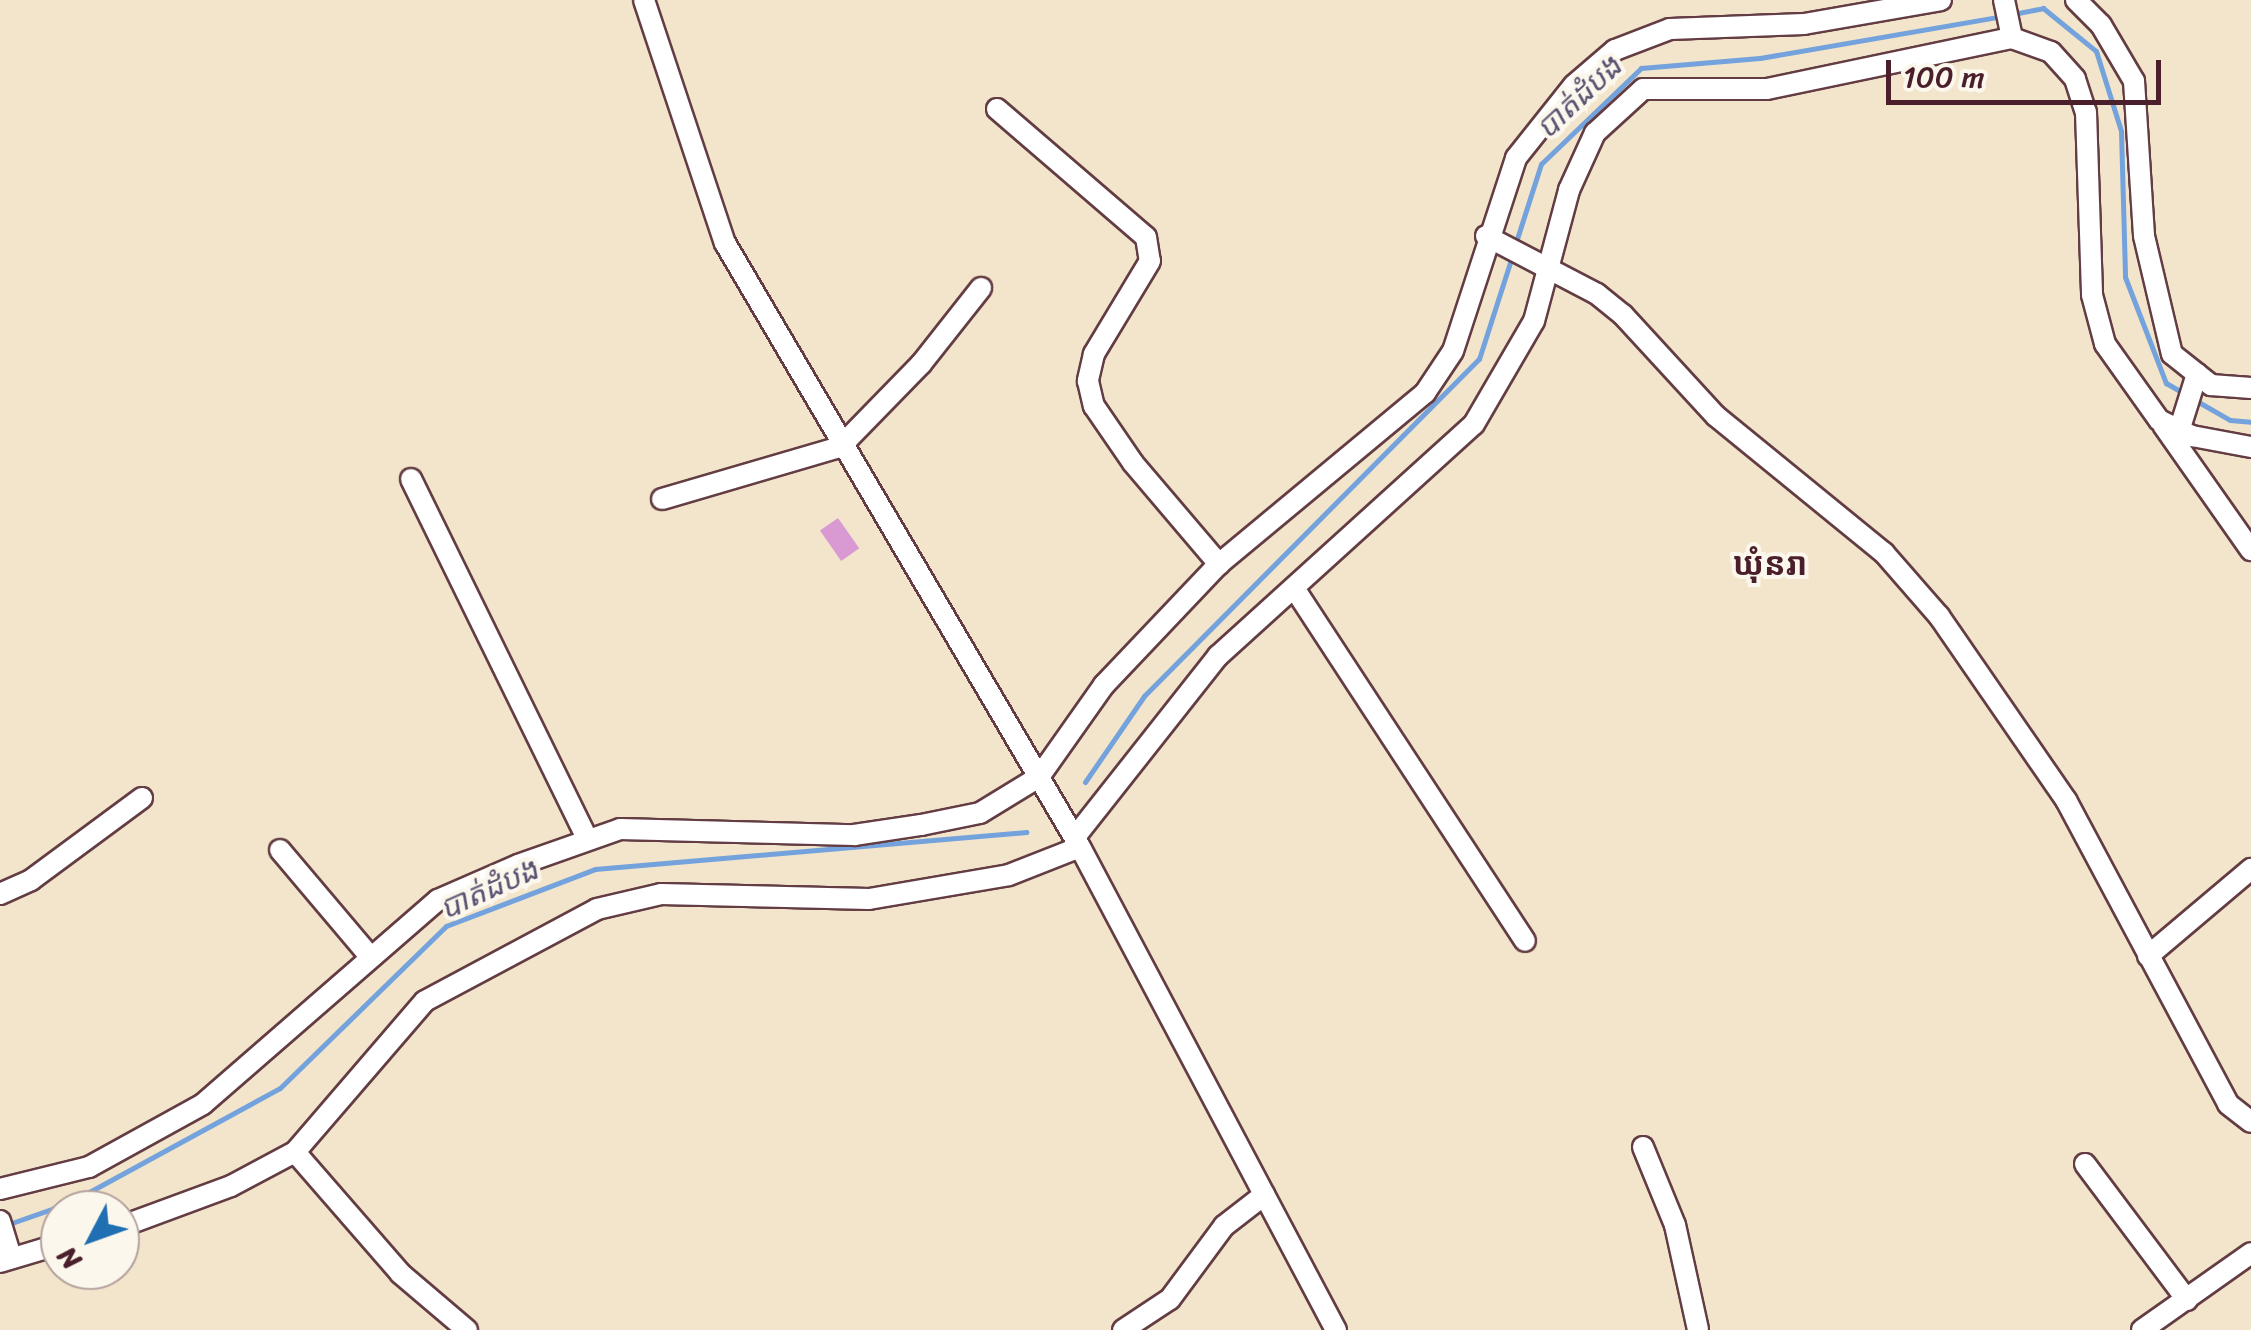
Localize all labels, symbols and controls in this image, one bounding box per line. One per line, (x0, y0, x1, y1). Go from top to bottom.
scale bar (1891, 40, 2166, 102)
water label: បាត់ដំបង (1529, 48, 1629, 146)
text: 100 m (1903, 50, 1985, 104)
district label: ឃុំនរា (1733, 546, 1807, 584)
water label: បាត់ដំបង (434, 851, 544, 927)
north arrow (40, 1190, 140, 1290)
text: N (44, 1235, 93, 1282)

